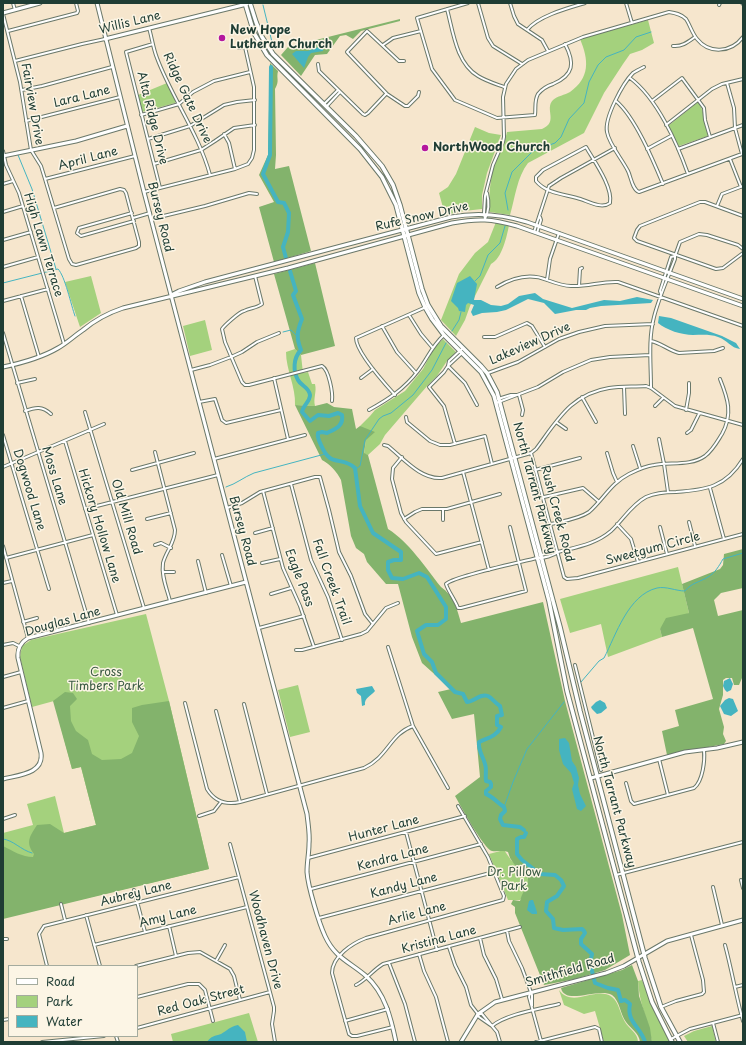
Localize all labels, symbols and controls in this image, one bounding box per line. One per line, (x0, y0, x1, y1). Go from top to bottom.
street label: Willis Lane (98, 8, 162, 38)
place label: New Hope Lutheran Church (230, 24, 332, 52)
marker: New Hope Lutheran Church (217, 33, 227, 43)
street label: Ridge Gate Drive (160, 50, 214, 146)
street label: Fairview Drive (18, 62, 46, 146)
street label: Alta Ridge Drive (133, 70, 171, 166)
street label: Lara Lane (52, 83, 112, 111)
place label: NorthWood Church (433, 141, 550, 155)
marker: NorthWood Church (420, 143, 430, 153)
street label: April Lane (57, 144, 119, 174)
street label: Bursey Road (144, 180, 176, 254)
street label: High Lawn Terrace (20, 191, 66, 299)
street label: Rufe Snow Drive (374, 199, 470, 235)
street label: Lakeview Drive (487, 320, 573, 368)
street label: North Tarrant Parkway (509, 420, 559, 556)
street label: Moss Lane (38, 445, 70, 507)
street label: Dogwood Lane (10, 447, 48, 533)
street label: Rush Creek Road (537, 464, 577, 564)
street label: Hickory Hollow Lane (75, 467, 123, 585)
street label: Old Mill Road (108, 477, 144, 557)
street label: Bursey Road (226, 494, 258, 568)
street label: Sweetgum Circle (604, 529, 702, 569)
street label: Fall Creek Trail (309, 537, 353, 627)
street label: Eagle Pass (281, 547, 317, 609)
street label: Douglas Lane (24, 604, 102, 640)
park label: Cross Timbers Park (68, 666, 144, 694)
street label: North Tarrant Parkway (589, 734, 639, 870)
street label: Hunter Lane (347, 813, 421, 845)
street label: Kendra Lane (356, 842, 430, 874)
park label: Dr. Pillow Park (487, 866, 541, 894)
street label: Kandy Lane (369, 870, 439, 902)
street label: Aubrey Lane (99, 878, 173, 910)
street label: Woodhaven Drive (245, 889, 285, 991)
street label: Arlie Lane (386, 899, 448, 929)
street label: Amy Lane (138, 903, 198, 931)
street label: Kristina Lane (400, 923, 478, 957)
street label: Smithfield Road (524, 951, 616, 991)
legend (8, 965, 138, 1037)
text: Road (46, 972, 75, 990)
street label: Red Oak Street (156, 982, 246, 1020)
text: Park (46, 992, 73, 1010)
text: Water (46, 1012, 82, 1030)

